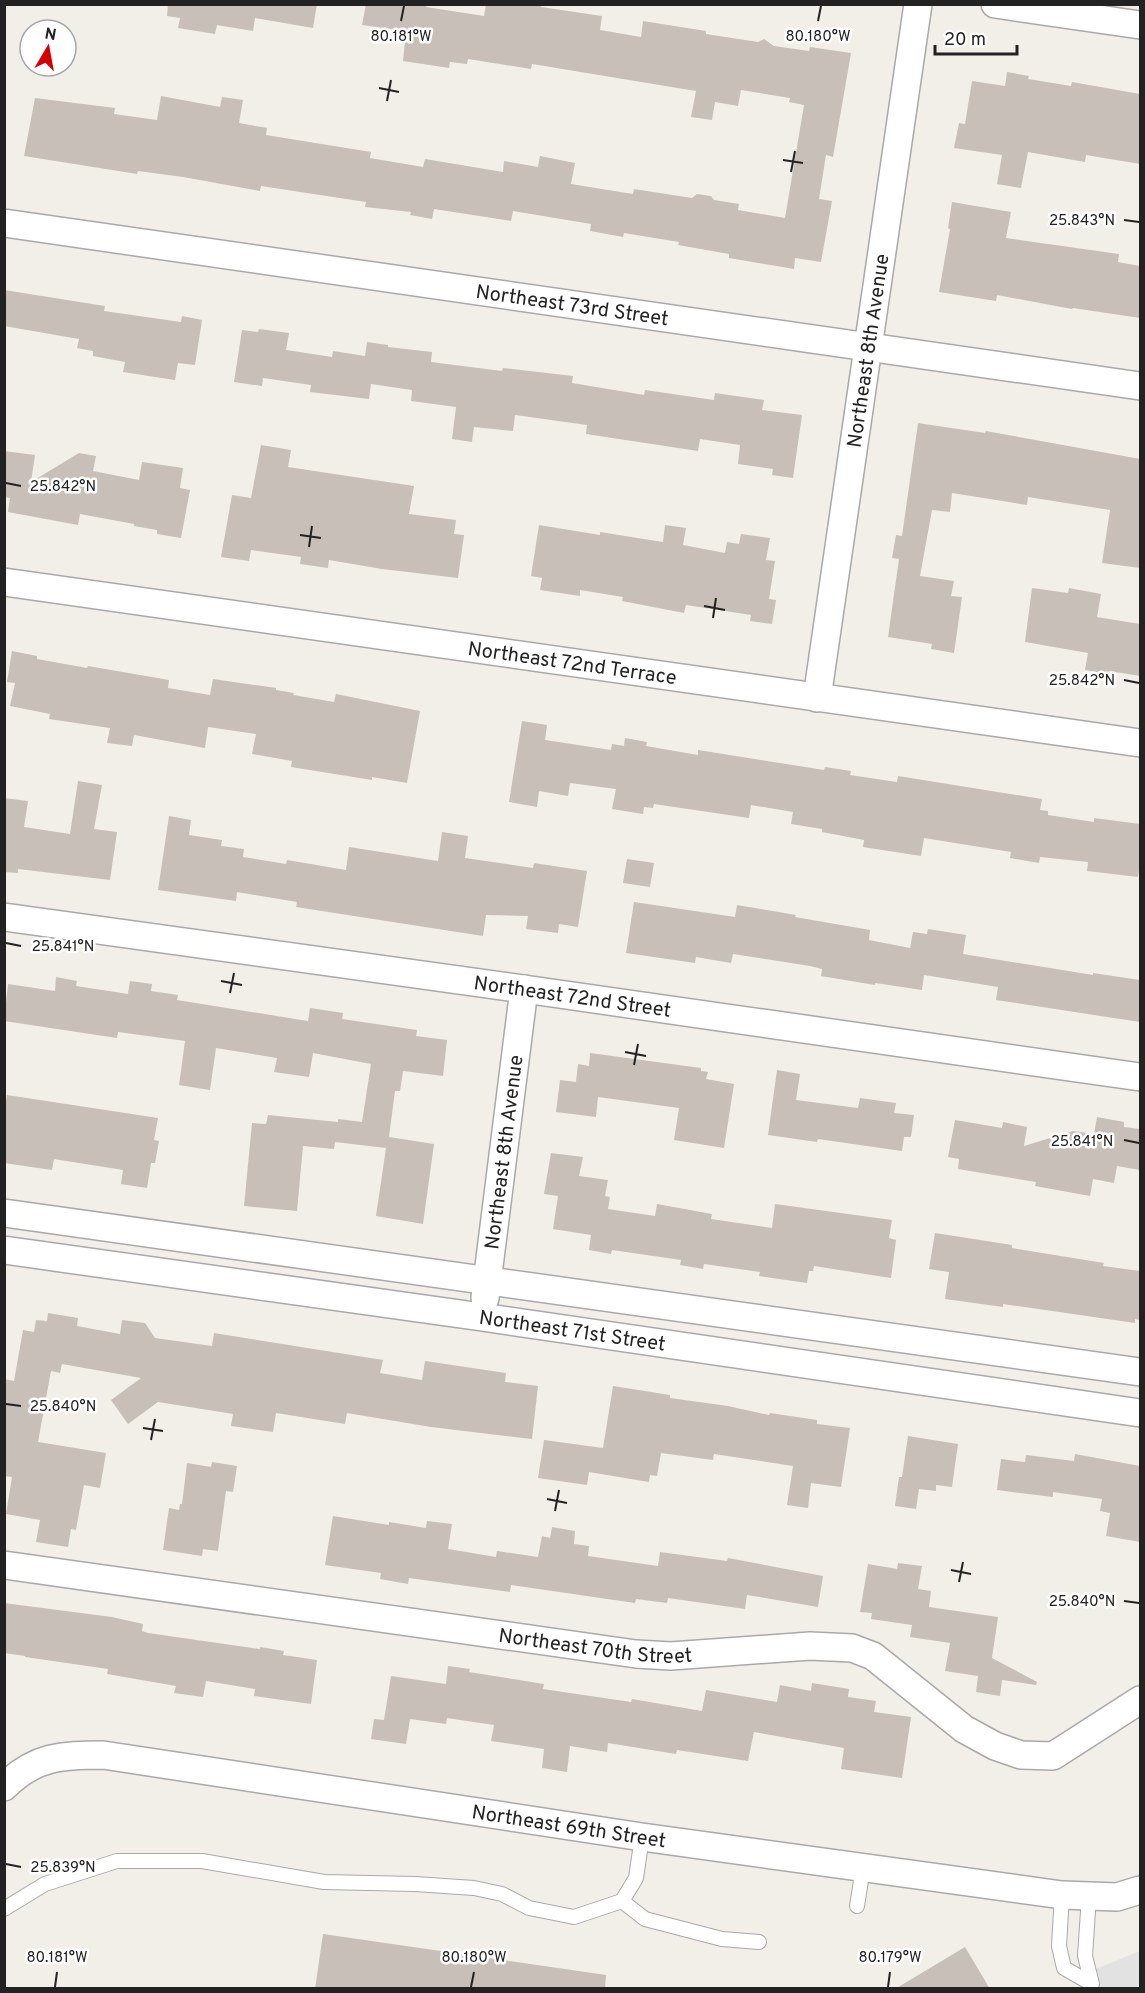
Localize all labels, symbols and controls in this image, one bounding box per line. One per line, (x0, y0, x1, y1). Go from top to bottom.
north arrow (18, 18, 78, 78)
scale bar (935, 18, 1018, 56)
text: N (43, 24, 58, 46)
text: 80.181°W (370, 28, 432, 47)
text: 80.180°W (786, 28, 851, 47)
text: 20 m (944, 29, 986, 52)
text: 25.843°N (1049, 212, 1115, 231)
street label: Northeast 8th Avenue (843, 252, 896, 450)
street label: Northeast 73rd Street (474, 280, 670, 333)
text: 25.842°N (30, 478, 96, 497)
street label: Northeast 72nd Terrace (466, 637, 678, 692)
text: 25.842°N (1049, 672, 1115, 691)
text: 25.841°N (32, 938, 94, 957)
street label: Northeast 72nd Street (472, 971, 673, 1025)
street label: Northeast 8th Avenue (480, 1054, 531, 1251)
text: 25.841°N (1051, 1133, 1113, 1152)
street label: Northeast 71st Street (477, 1306, 667, 1359)
text: 25.840°N (30, 1398, 96, 1417)
text: 25.840°N (1049, 1593, 1115, 1612)
street label: Northeast 70th Street (497, 1624, 693, 1671)
street label: Northeast 69th Street (470, 1800, 668, 1855)
text: 25.839°N (30, 1859, 96, 1878)
text: 80.181°W (26, 1949, 88, 1968)
text: 80.180°W (442, 1949, 507, 1968)
text: 80.179°W (858, 1949, 922, 1968)

